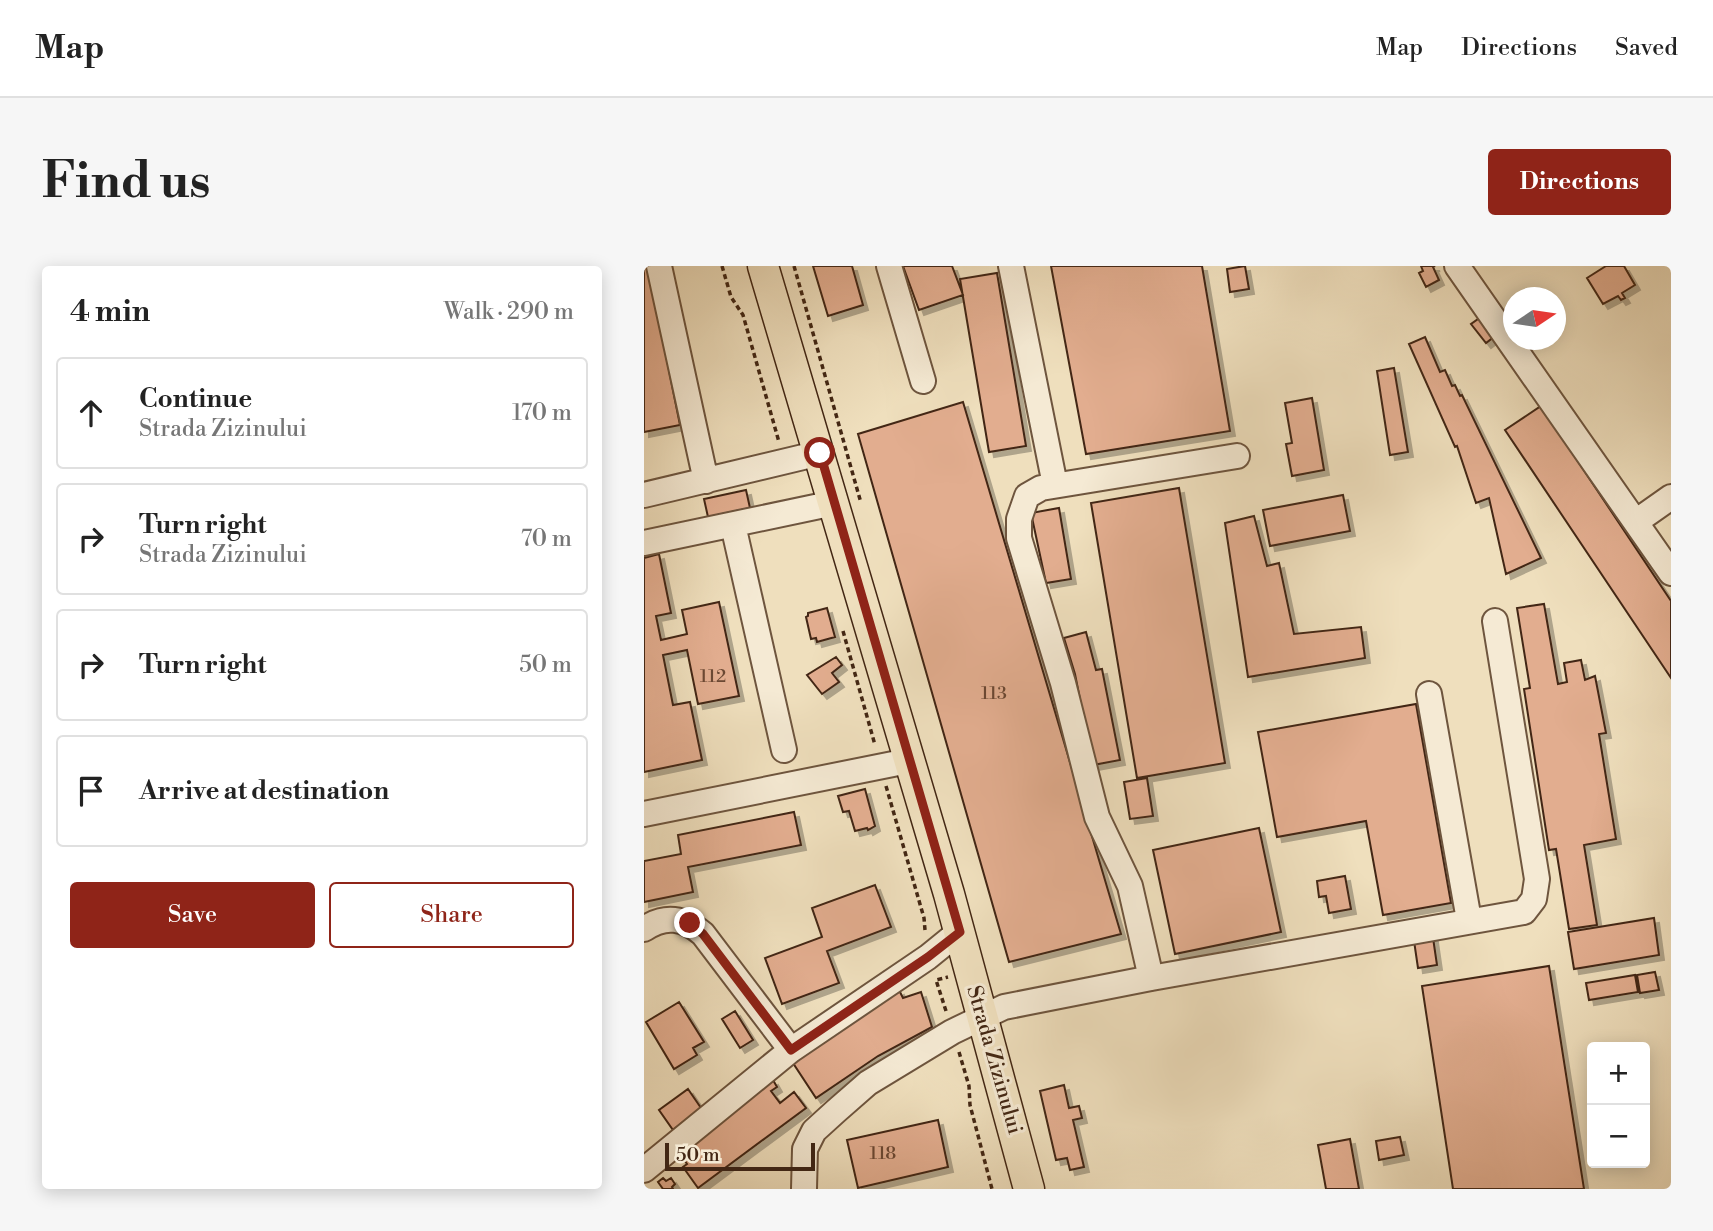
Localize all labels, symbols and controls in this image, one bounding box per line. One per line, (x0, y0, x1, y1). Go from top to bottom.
text: Map (35, 28, 104, 69)
text: Map (1376, 33, 1423, 63)
text: Directions (1461, 33, 1577, 63)
text: Saved (1615, 33, 1678, 63)
button: Directions (1488, 149, 1671, 215)
text: Find us (42, 152, 211, 213)
north arrow (1503, 287, 1566, 350)
text: 4 min (70, 293, 150, 331)
text: Walk · 290 m (444, 298, 574, 326)
text: Continue (139, 383, 252, 415)
icon: ahead (72, 394, 110, 432)
text: 170 m (512, 399, 572, 427)
text: Strada Zizinului (139, 415, 307, 443)
route start (804, 437, 835, 468)
text: Turn right (139, 509, 267, 541)
icon: right (72, 520, 110, 558)
text: 70 m (521, 525, 572, 553)
text: Strada Zizinului (139, 541, 307, 569)
icon: right (72, 646, 110, 684)
text: Turn right (139, 649, 267, 681)
text: 50 m (519, 651, 572, 679)
house number: 112 (700, 665, 726, 688)
house number: 113 (981, 682, 1007, 705)
icon: arrive (72, 772, 110, 810)
text: Arrive at destination (139, 775, 389, 807)
button: Save (70, 882, 315, 948)
button: Share (329, 882, 574, 948)
route end (674, 907, 705, 938)
street label: Strada Zizinului (960, 983, 1028, 1137)
map controls (1587, 1042, 1650, 1168)
button: + (1587, 1042, 1650, 1105)
button: − (1587, 1105, 1650, 1168)
scale bar (665, 1140, 816, 1172)
house number: 118 (870, 1142, 896, 1165)
text: 50 m (676, 1143, 720, 1167)

